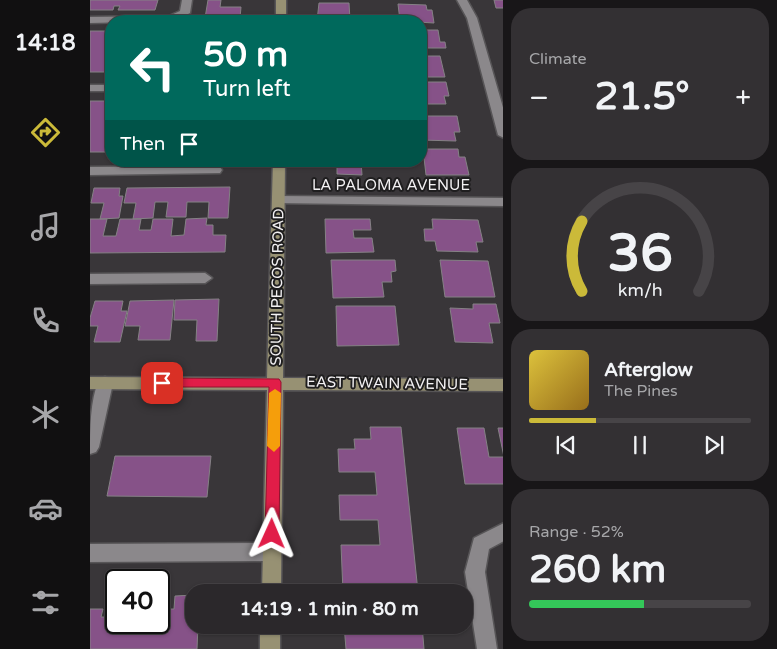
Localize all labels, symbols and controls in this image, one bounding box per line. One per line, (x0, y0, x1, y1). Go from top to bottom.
text: 14:18 (15, 30, 75, 56)
text: 50 m (203, 34, 288, 76)
icon: left (120, 35, 185, 100)
text: Climate (529, 49, 587, 69)
text: 21.5° (595, 74, 690, 120)
text: Turn left (203, 76, 291, 102)
text: − (529, 81, 549, 115)
text: + (735, 81, 751, 115)
icon: directions (28, 115, 63, 150)
icon: arrive (175, 130, 203, 158)
text: Then (120, 133, 165, 155)
street label: LA PALOMA AVENUE (312, 176, 470, 194)
street label: SOUTH PECOS ROAD (267, 208, 287, 366)
icon: music (28, 209, 63, 244)
text: 36 (607, 222, 673, 285)
text: km/h (618, 280, 662, 301)
icon: phone (28, 303, 63, 338)
text: Afterglow (604, 359, 693, 381)
pin (141, 362, 183, 404)
icon: arrive (148, 369, 176, 397)
street label: EAST TWAIN AVENUE (306, 373, 468, 393)
text: The Pines (604, 381, 678, 401)
icon: climate (28, 397, 63, 432)
icon: previous (552, 431, 580, 459)
icon: pause (626, 431, 654, 459)
icon: next (700, 431, 728, 459)
icon: car (28, 491, 63, 526)
position arrow (245, 507, 297, 559)
text: Range · 52% (529, 522, 624, 542)
text: 260 km (529, 547, 666, 593)
speed limit sign: 40 (105, 569, 170, 634)
icon: filters (28, 585, 63, 620)
text: 14:19 · 1 min · 80 m (239, 598, 419, 620)

